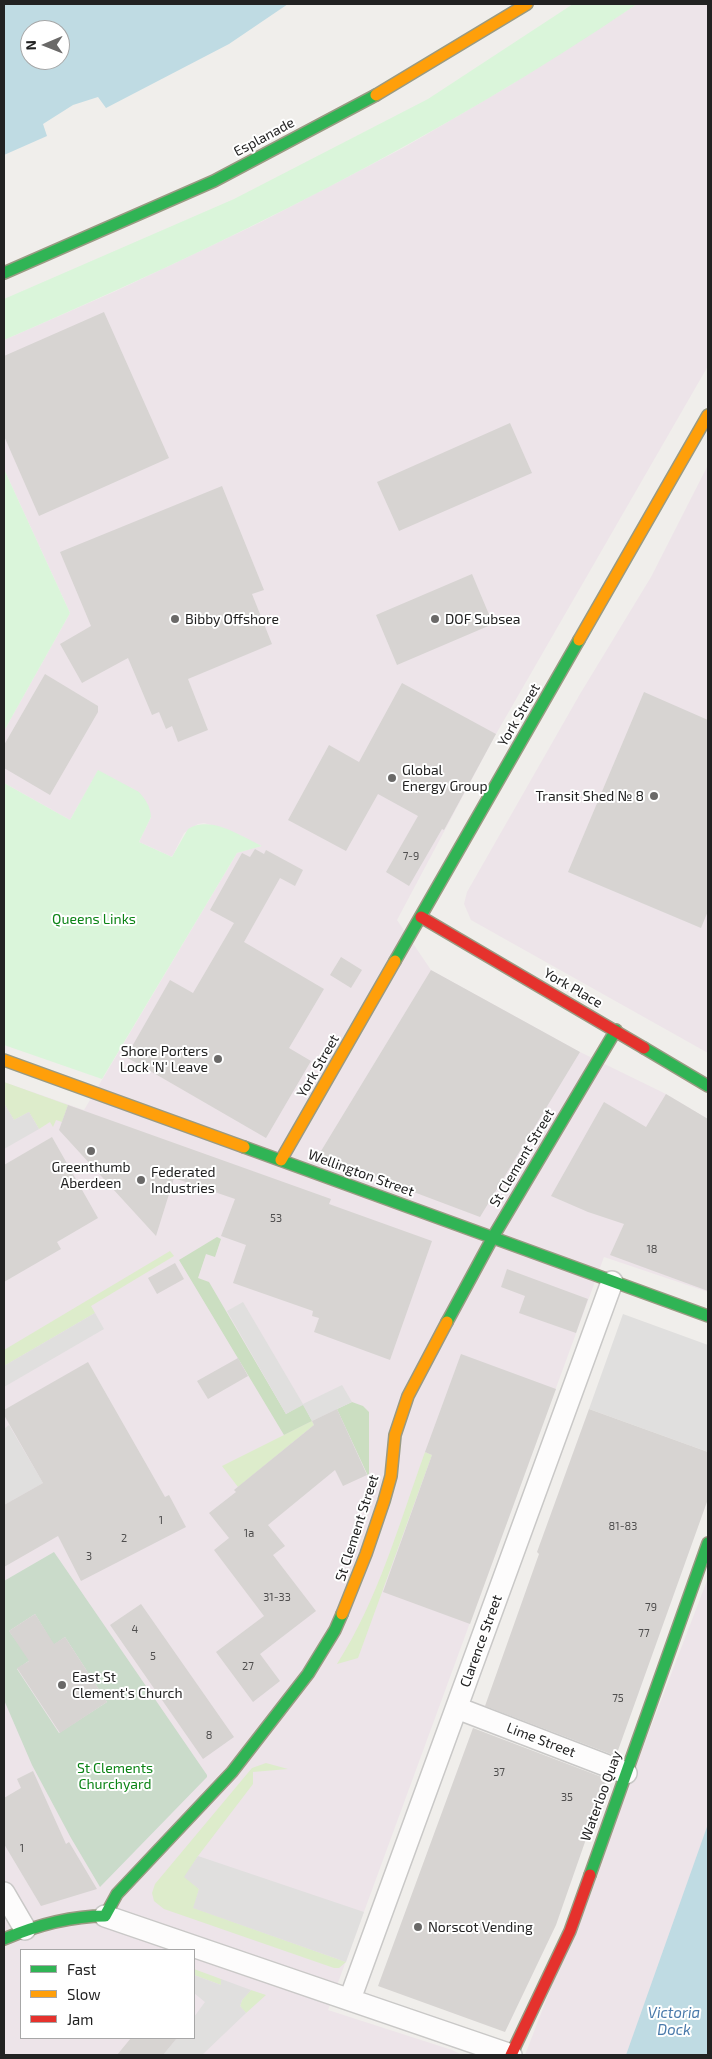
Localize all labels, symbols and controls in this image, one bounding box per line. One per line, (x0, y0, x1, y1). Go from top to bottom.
north arrow (20, 20, 70, 70)
text: N (22, 40, 39, 50)
street label: Esplanade (231, 114, 297, 160)
place label: Bibby Offshore (185, 611, 279, 627)
place label: DOF Subsea (445, 611, 520, 627)
marker: Bibby Offshore (169, 613, 181, 625)
marker: DOF Subsea (429, 613, 441, 625)
street label: York Street (494, 681, 544, 749)
place label: Global Energy Group (402, 762, 488, 794)
marker: Global Energy Group (386, 772, 398, 784)
place label: Transit Shed № 8 (535, 788, 644, 804)
marker: Transit Shed № 8 (648, 790, 660, 802)
house number: 7-9 (403, 849, 419, 863)
park label: Queens Links (52, 911, 136, 927)
street label: York Place (541, 964, 605, 1012)
street label: York Street (293, 1032, 343, 1100)
place label: Shore Porters Lock 'N' Leave (120, 1043, 208, 1076)
marker: Shore Porters Lock 'N' Leave (212, 1053, 224, 1065)
street label: St Clement Street (486, 1106, 558, 1210)
marker: Greenthumb Aberdeen (85, 1145, 97, 1157)
street label: Wellington Street (306, 1146, 416, 1200)
place label: Greenthumb Aberdeen (51, 1159, 131, 1192)
place label: Federated Industries (151, 1164, 216, 1196)
marker: Federated Industries (135, 1174, 147, 1186)
house number: 53 (270, 1211, 282, 1225)
house number: 18 (646, 1242, 658, 1256)
street label: St Clement Street (332, 1473, 382, 1583)
house number: 1 (159, 1513, 163, 1527)
house number: 81-83 (609, 1519, 637, 1533)
house number: 1a (244, 1526, 254, 1540)
house number: 2 (121, 1531, 127, 1545)
house number: 3 (86, 1549, 92, 1563)
house number: 31-33 (263, 1590, 291, 1604)
street label: Clarence Street (456, 1592, 506, 1690)
house number: 79 (645, 1600, 657, 1614)
house number: 4 (132, 1622, 138, 1636)
house number: 77 (638, 1626, 650, 1640)
house number: 5 (150, 1649, 156, 1663)
house number: 27 (242, 1659, 254, 1673)
place label: East St Clement's Church (72, 1669, 183, 1701)
marker: East St Clement's Church (56, 1679, 68, 1691)
house number: 75 (612, 1691, 624, 1705)
street label: Lime Street (504, 1719, 578, 1761)
house number: 8 (206, 1728, 212, 1742)
street label: Waterloo Quay (577, 1749, 625, 1843)
park label: St Clements Churchyard (77, 1760, 153, 1792)
house number: 37 (493, 1765, 505, 1779)
house number: 35 (561, 1790, 573, 1804)
house number: 1 (20, 1841, 24, 1855)
place label: Norscot Vending (428, 1919, 533, 1935)
marker: Norscot Vending (412, 1921, 424, 1933)
legend (20, 1949, 195, 2039)
text: Fast (67, 1960, 96, 1978)
text: Slow (67, 1985, 101, 2003)
water label: Victoria Dock (648, 2004, 700, 2039)
text: Jam (67, 2010, 93, 2028)

